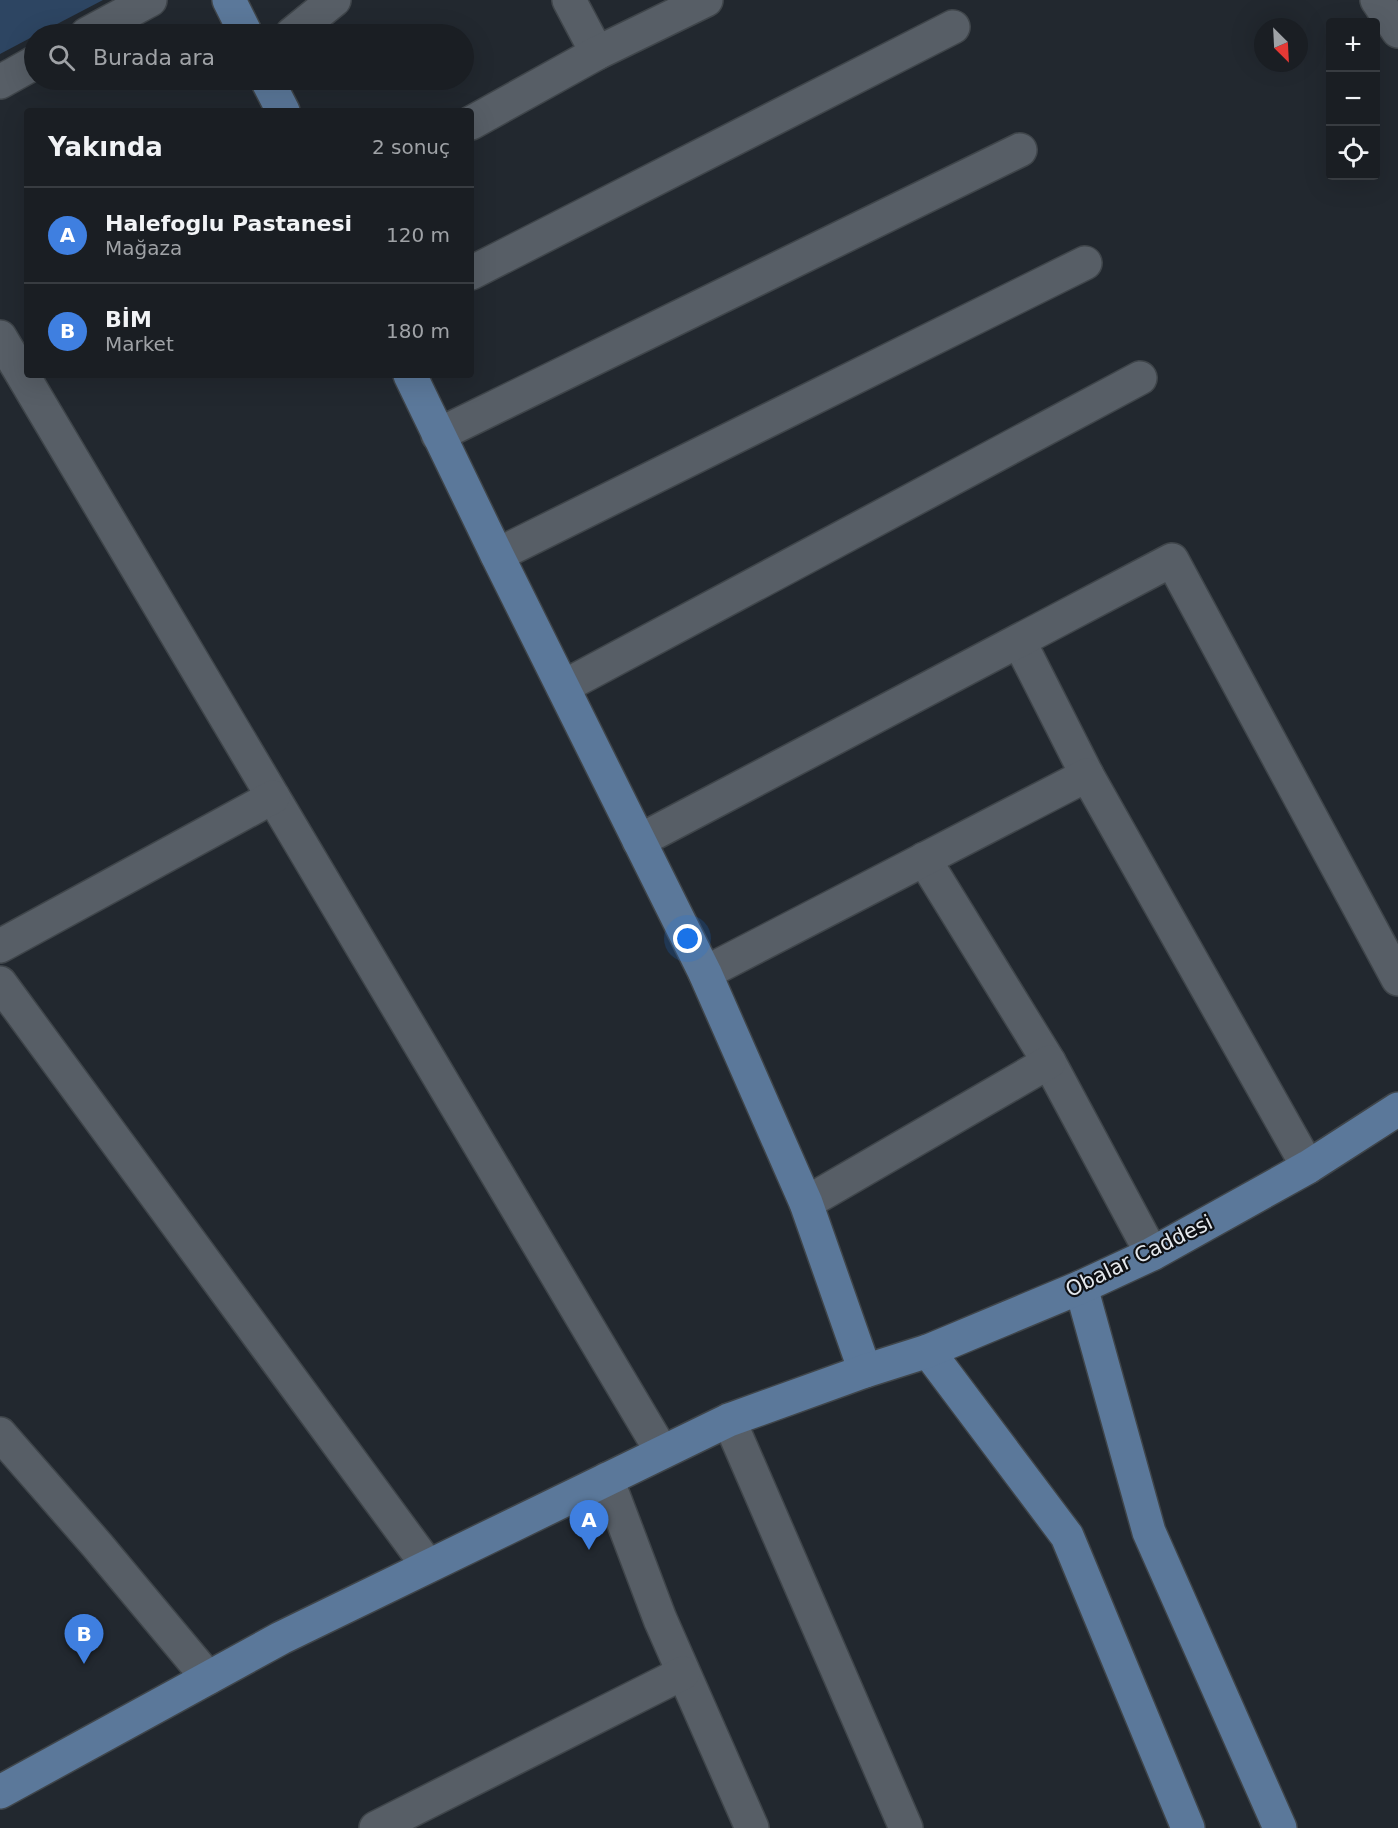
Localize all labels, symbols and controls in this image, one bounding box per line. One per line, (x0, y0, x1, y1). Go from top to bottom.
north arrow (1254, 18, 1308, 72)
map controls (1326, 18, 1380, 180)
button: + (1326, 18, 1380, 72)
search box (24, 24, 474, 90)
icon: search (45, 41, 78, 74)
text: Burada ara (93, 45, 215, 70)
button: − (1326, 72, 1380, 126)
button: locate (1326, 126, 1380, 180)
text: Yakında (48, 132, 163, 162)
text: 2 sonuç (372, 135, 450, 159)
text: Halefoglu Pastanesi (105, 211, 352, 236)
text: A (60, 223, 75, 247)
text: 120 m (386, 223, 450, 247)
text: Mağaza (105, 236, 182, 260)
text: BİM (105, 307, 152, 332)
text: B (60, 319, 75, 343)
text: 180 m (386, 319, 450, 343)
text: Market (105, 332, 174, 356)
your location (673, 924, 702, 953)
street label: Obalar Caddesi (1062, 1210, 1216, 1302)
pin: A (570, 1500, 608, 1550)
pin: B (64, 1614, 104, 1664)

